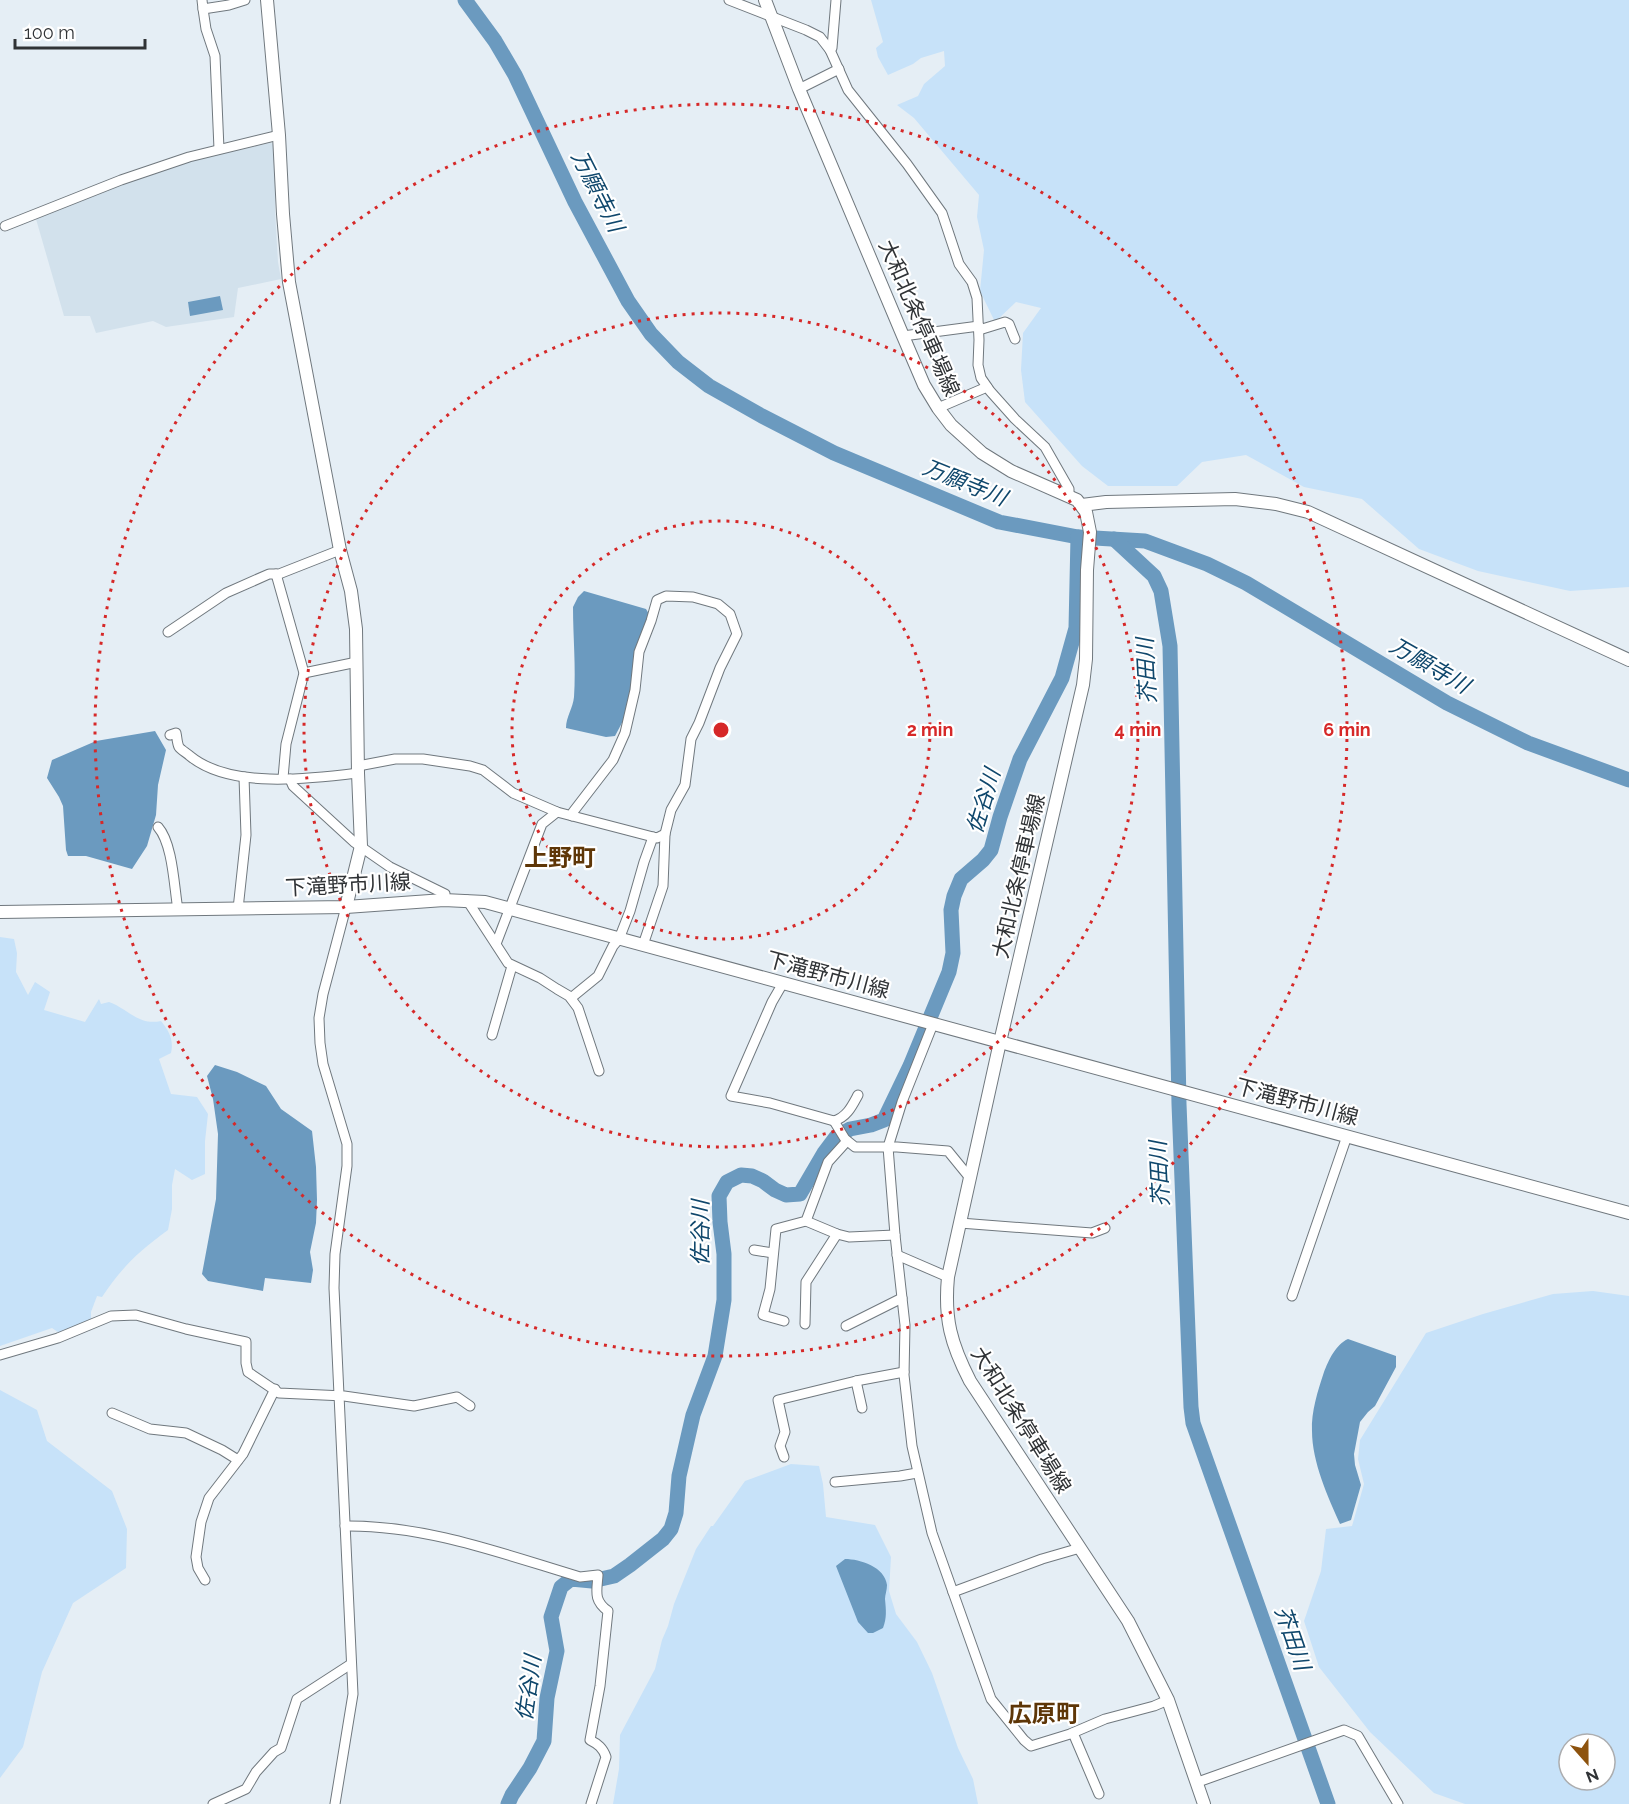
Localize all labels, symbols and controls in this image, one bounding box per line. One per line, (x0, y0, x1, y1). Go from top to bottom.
scale bar (15, 12, 146, 50)
text: 100 m (24, 22, 75, 43)
water label: 万願寺川 (566, 146, 630, 238)
street label: 大和北条停車場線 (874, 236, 965, 400)
water label: 万願寺川 (919, 453, 1013, 511)
water label: 万願寺川 (1385, 632, 1476, 699)
water label: 芥田川 (1131, 635, 1161, 705)
text: 2 min (907, 719, 953, 740)
text: 4 min (1115, 719, 1161, 740)
text: 6 min (1323, 719, 1371, 740)
centre of rings (711, 720, 731, 740)
water label: 佐谷川 (961, 764, 1006, 836)
street label: 大和北条停車場線 (987, 791, 1050, 961)
district label: 上野町 (524, 843, 596, 872)
street label: 下滝野市川線 (284, 869, 412, 900)
street label: 下滝野市川線 (764, 946, 892, 1003)
street label: 下滝野市川線 (1233, 1073, 1361, 1130)
water label: 芥田川 (1144, 1138, 1174, 1208)
water label: 佐谷川 (687, 1198, 713, 1266)
street label: 大和北条停車場線 (966, 1342, 1077, 1498)
water label: 芥田川 (1270, 1603, 1317, 1675)
water label: 佐谷川 (511, 1652, 546, 1722)
district label: 広原町 (1008, 1699, 1080, 1728)
north arrow (1557, 1732, 1617, 1792)
text: N (1583, 1764, 1601, 1787)

